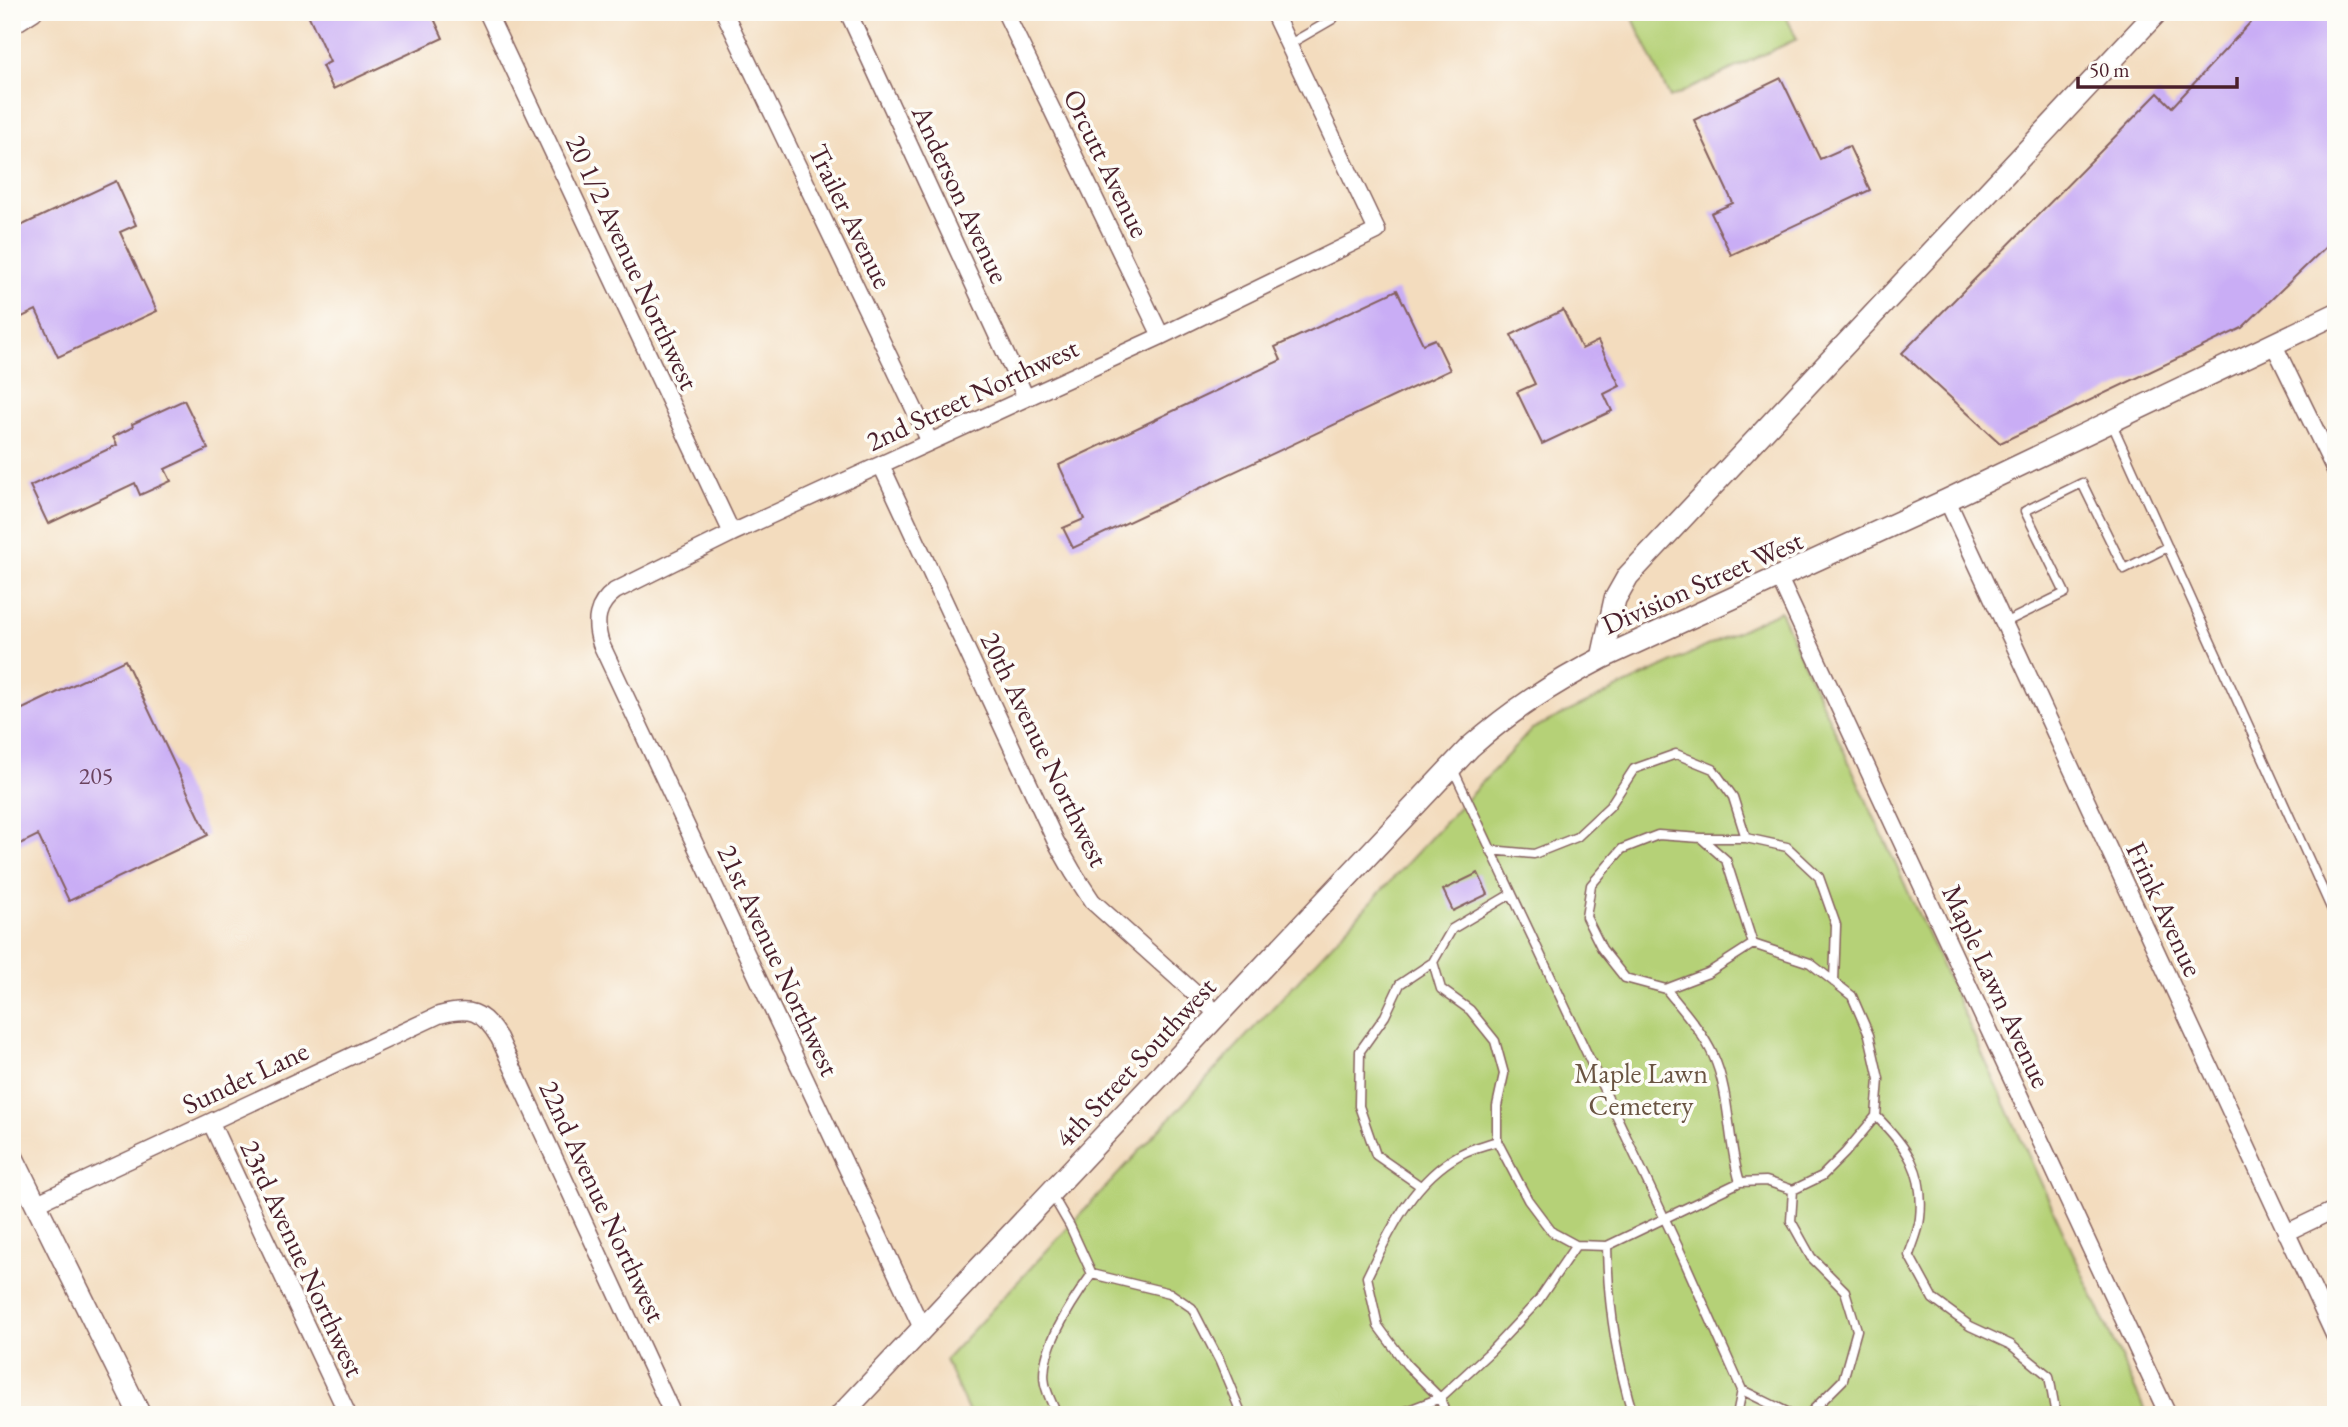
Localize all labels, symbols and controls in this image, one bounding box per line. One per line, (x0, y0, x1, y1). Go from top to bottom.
scale bar (2078, 46, 2238, 90)
text: 50 m (2089, 56, 2130, 83)
street label: Orcutt Avenue (1056, 83, 1158, 243)
street label: Anderson Avenue (904, 98, 1018, 289)
street label: 20 1/2 Avenue Northwest (558, 129, 708, 395)
street label: Trailer Avenue (801, 138, 901, 294)
street label: 2nd Street Northwest (860, 329, 1084, 459)
street label: Division Street West (1596, 522, 1808, 642)
street label: 20th Avenue Northwest (973, 626, 1118, 872)
house number: 205 (79, 760, 113, 791)
street label: Frink Avenue (2118, 836, 2212, 982)
street label: 21st Avenue Northwest (710, 838, 849, 1082)
street label: Maple Lawn Avenue (1934, 879, 2060, 1093)
street label: 4th Street Southwest (1047, 969, 1224, 1155)
street label: Sundet Lane (176, 1032, 314, 1122)
park label: Maple Lawn Cemetery (1574, 1055, 1708, 1123)
street label: 22nd Avenue Northwest (531, 1074, 675, 1328)
street label: 23rd Avenue Northwest (232, 1134, 374, 1382)

